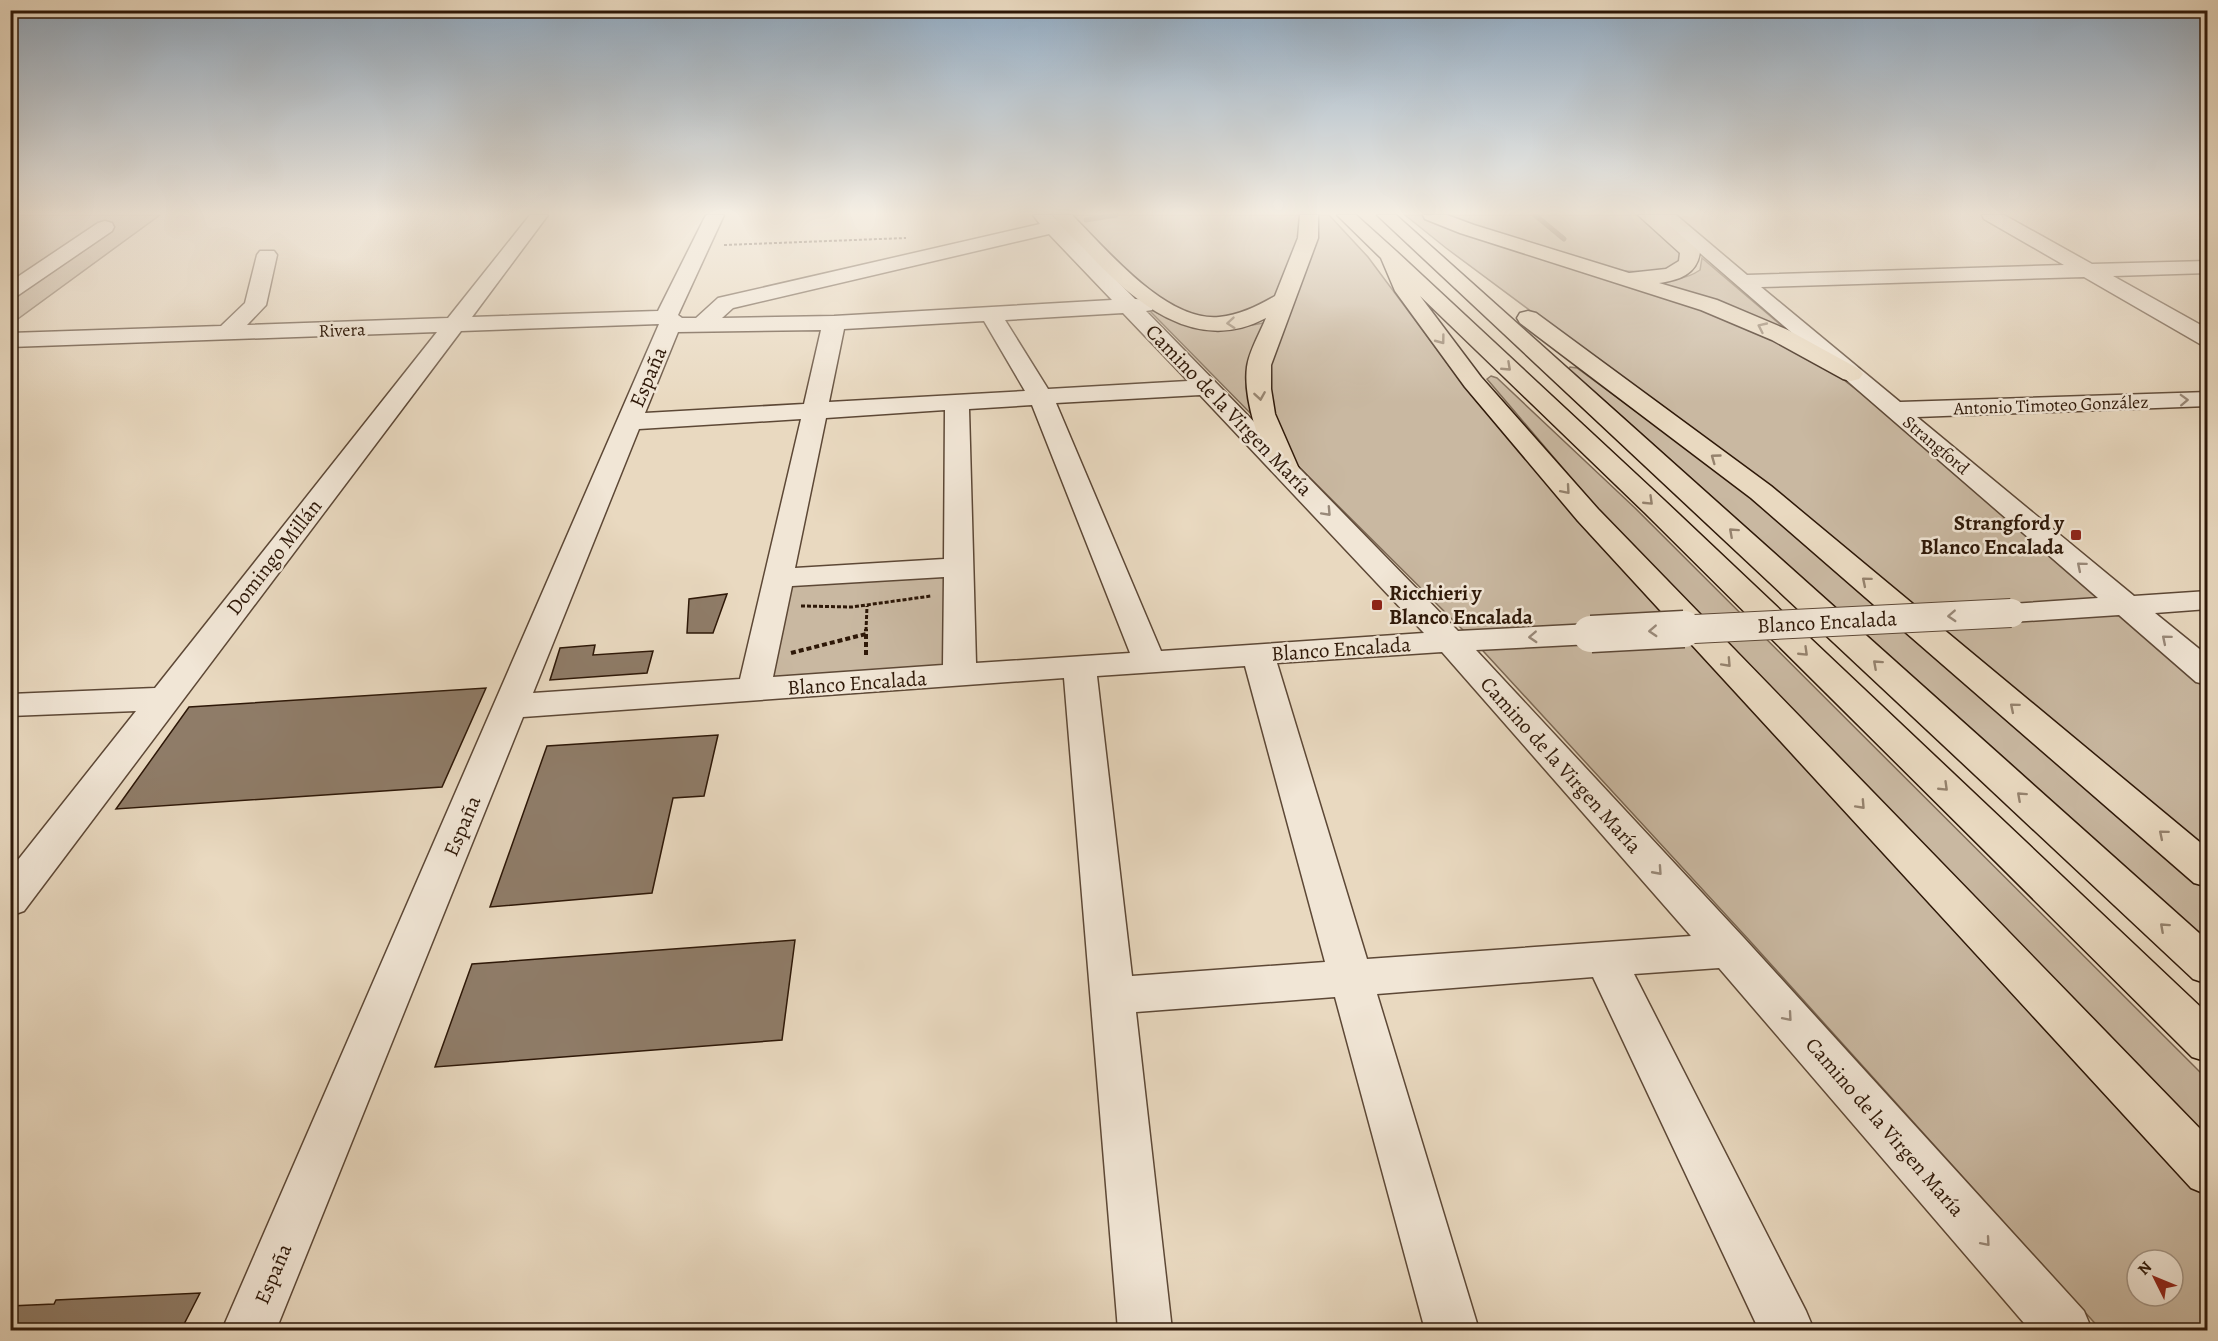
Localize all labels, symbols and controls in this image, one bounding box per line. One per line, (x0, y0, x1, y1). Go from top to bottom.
one-way arrow (1227, 316, 1236, 329)
street label: Rivera (318, 317, 366, 343)
street label: Camino de la Virgen María (1139, 318, 1319, 502)
one-way arrow (1758, 322, 1769, 334)
one-way arrow (1434, 333, 1445, 344)
street label: España (623, 342, 673, 412)
one-way arrow (1501, 360, 1511, 371)
street label: Antonio Timoteo González (1952, 390, 2149, 420)
one-way arrow (1254, 391, 1266, 401)
one-way arrow (2180, 393, 2189, 406)
street label: Strangford (1898, 410, 1975, 480)
one-way arrow (1710, 454, 1721, 465)
one-way arrow (1559, 483, 1570, 493)
street label: Domingo Millán (220, 493, 328, 621)
one-way arrow (1642, 494, 1653, 505)
one-way arrow (1319, 504, 1330, 515)
place label: Strangford y Blanco Encalada (1920, 509, 2065, 561)
marker: Strangford y Blanco Encalada (2069, 528, 2083, 542)
one-way arrow (1729, 529, 1740, 540)
one-way arrow (2077, 562, 2088, 573)
one-way arrow (1862, 577, 1873, 588)
place label: Ricchieri y Blanco Encalada (1389, 579, 1534, 631)
marker: Ricchieri y Blanco Encalada (1370, 598, 1384, 612)
street label: Blanco Encalada (1756, 604, 1898, 640)
one-way arrow (1948, 609, 1957, 622)
one-way arrow (1648, 624, 1657, 637)
street label: Blanco Encalada (1270, 630, 1412, 668)
one-way arrow (1528, 630, 1537, 643)
one-way arrow (2162, 635, 2173, 646)
one-way arrow (1797, 644, 1808, 655)
one-way arrow (1720, 656, 1731, 667)
one-way arrow (1873, 660, 1883, 671)
street label: Blanco Encalada (786, 664, 928, 702)
street label: Camino de la Virgen María (1474, 671, 1648, 860)
one-way arrow (2010, 704, 2021, 715)
one-way arrow (1937, 780, 1948, 791)
street label: España (437, 791, 487, 861)
one-way arrow (2017, 792, 2027, 803)
one-way arrow (1854, 798, 1865, 808)
one-way arrow (2159, 830, 2170, 841)
one-way arrow (1651, 865, 1662, 875)
one-way arrow (2161, 924, 2172, 935)
one-way arrow (1780, 1010, 1791, 1021)
street label: Camino de la Virgen María (1799, 1031, 1971, 1223)
one-way arrow (1979, 1235, 1990, 1246)
street label: España (248, 1239, 298, 1309)
north arrow (2125, 1248, 2185, 1308)
text: N (2133, 1256, 2157, 1280)

